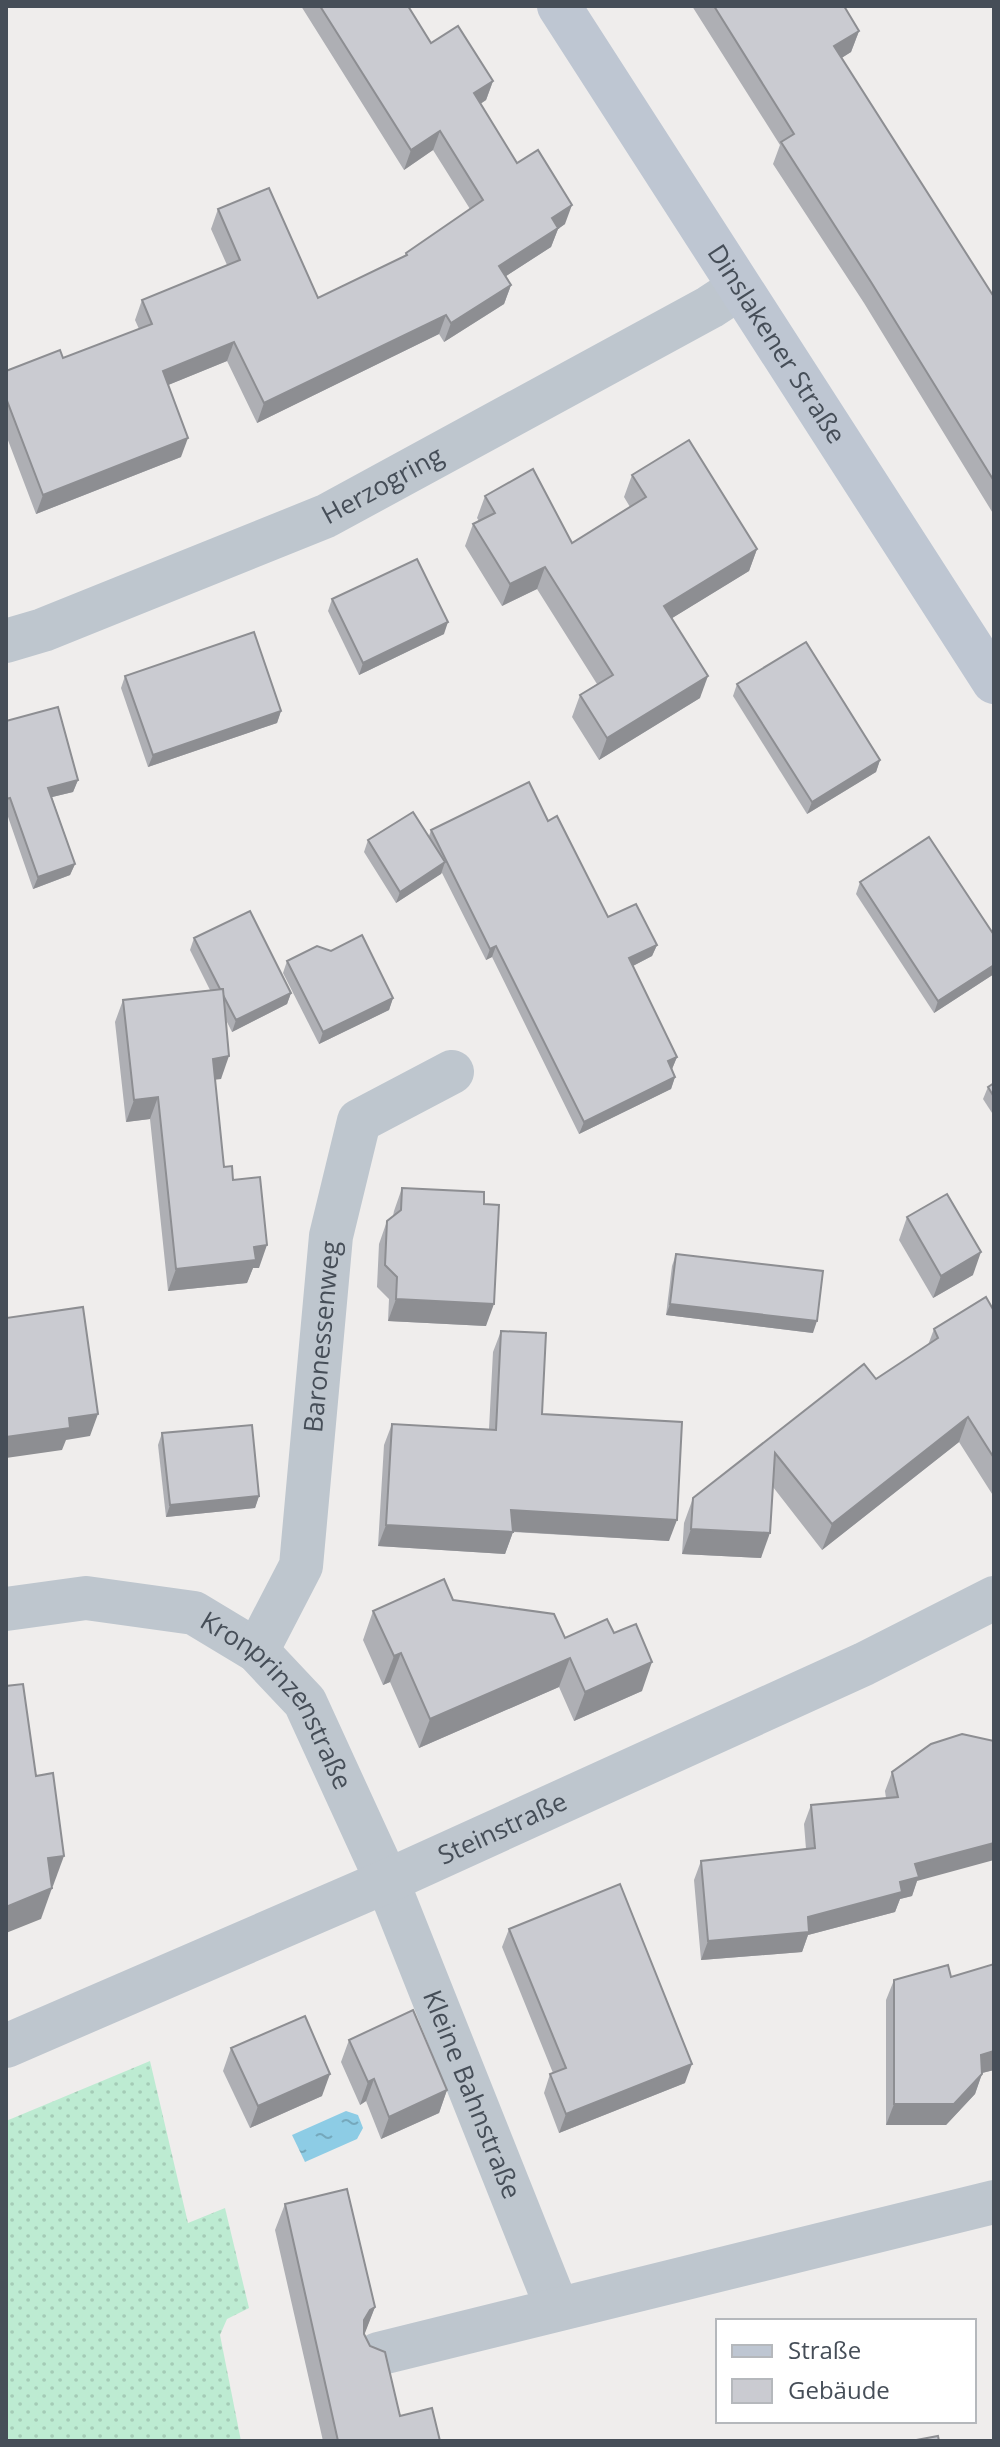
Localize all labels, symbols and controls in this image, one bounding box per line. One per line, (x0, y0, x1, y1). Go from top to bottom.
street label: Dinslakener Straße (700, 237, 855, 450)
street label: Herzogring (315, 437, 449, 532)
street label: Baronessenweg (294, 1239, 347, 1434)
street label: Kronprinzenstraße (194, 1602, 362, 1795)
street label: Steinstraße (432, 1783, 572, 1873)
street label: Kleine Bahnstraße (415, 1984, 531, 2204)
legend (716, 2319, 976, 2423)
text: Straße (788, 2333, 861, 2366)
text: Gebäude (788, 2373, 890, 2406)

